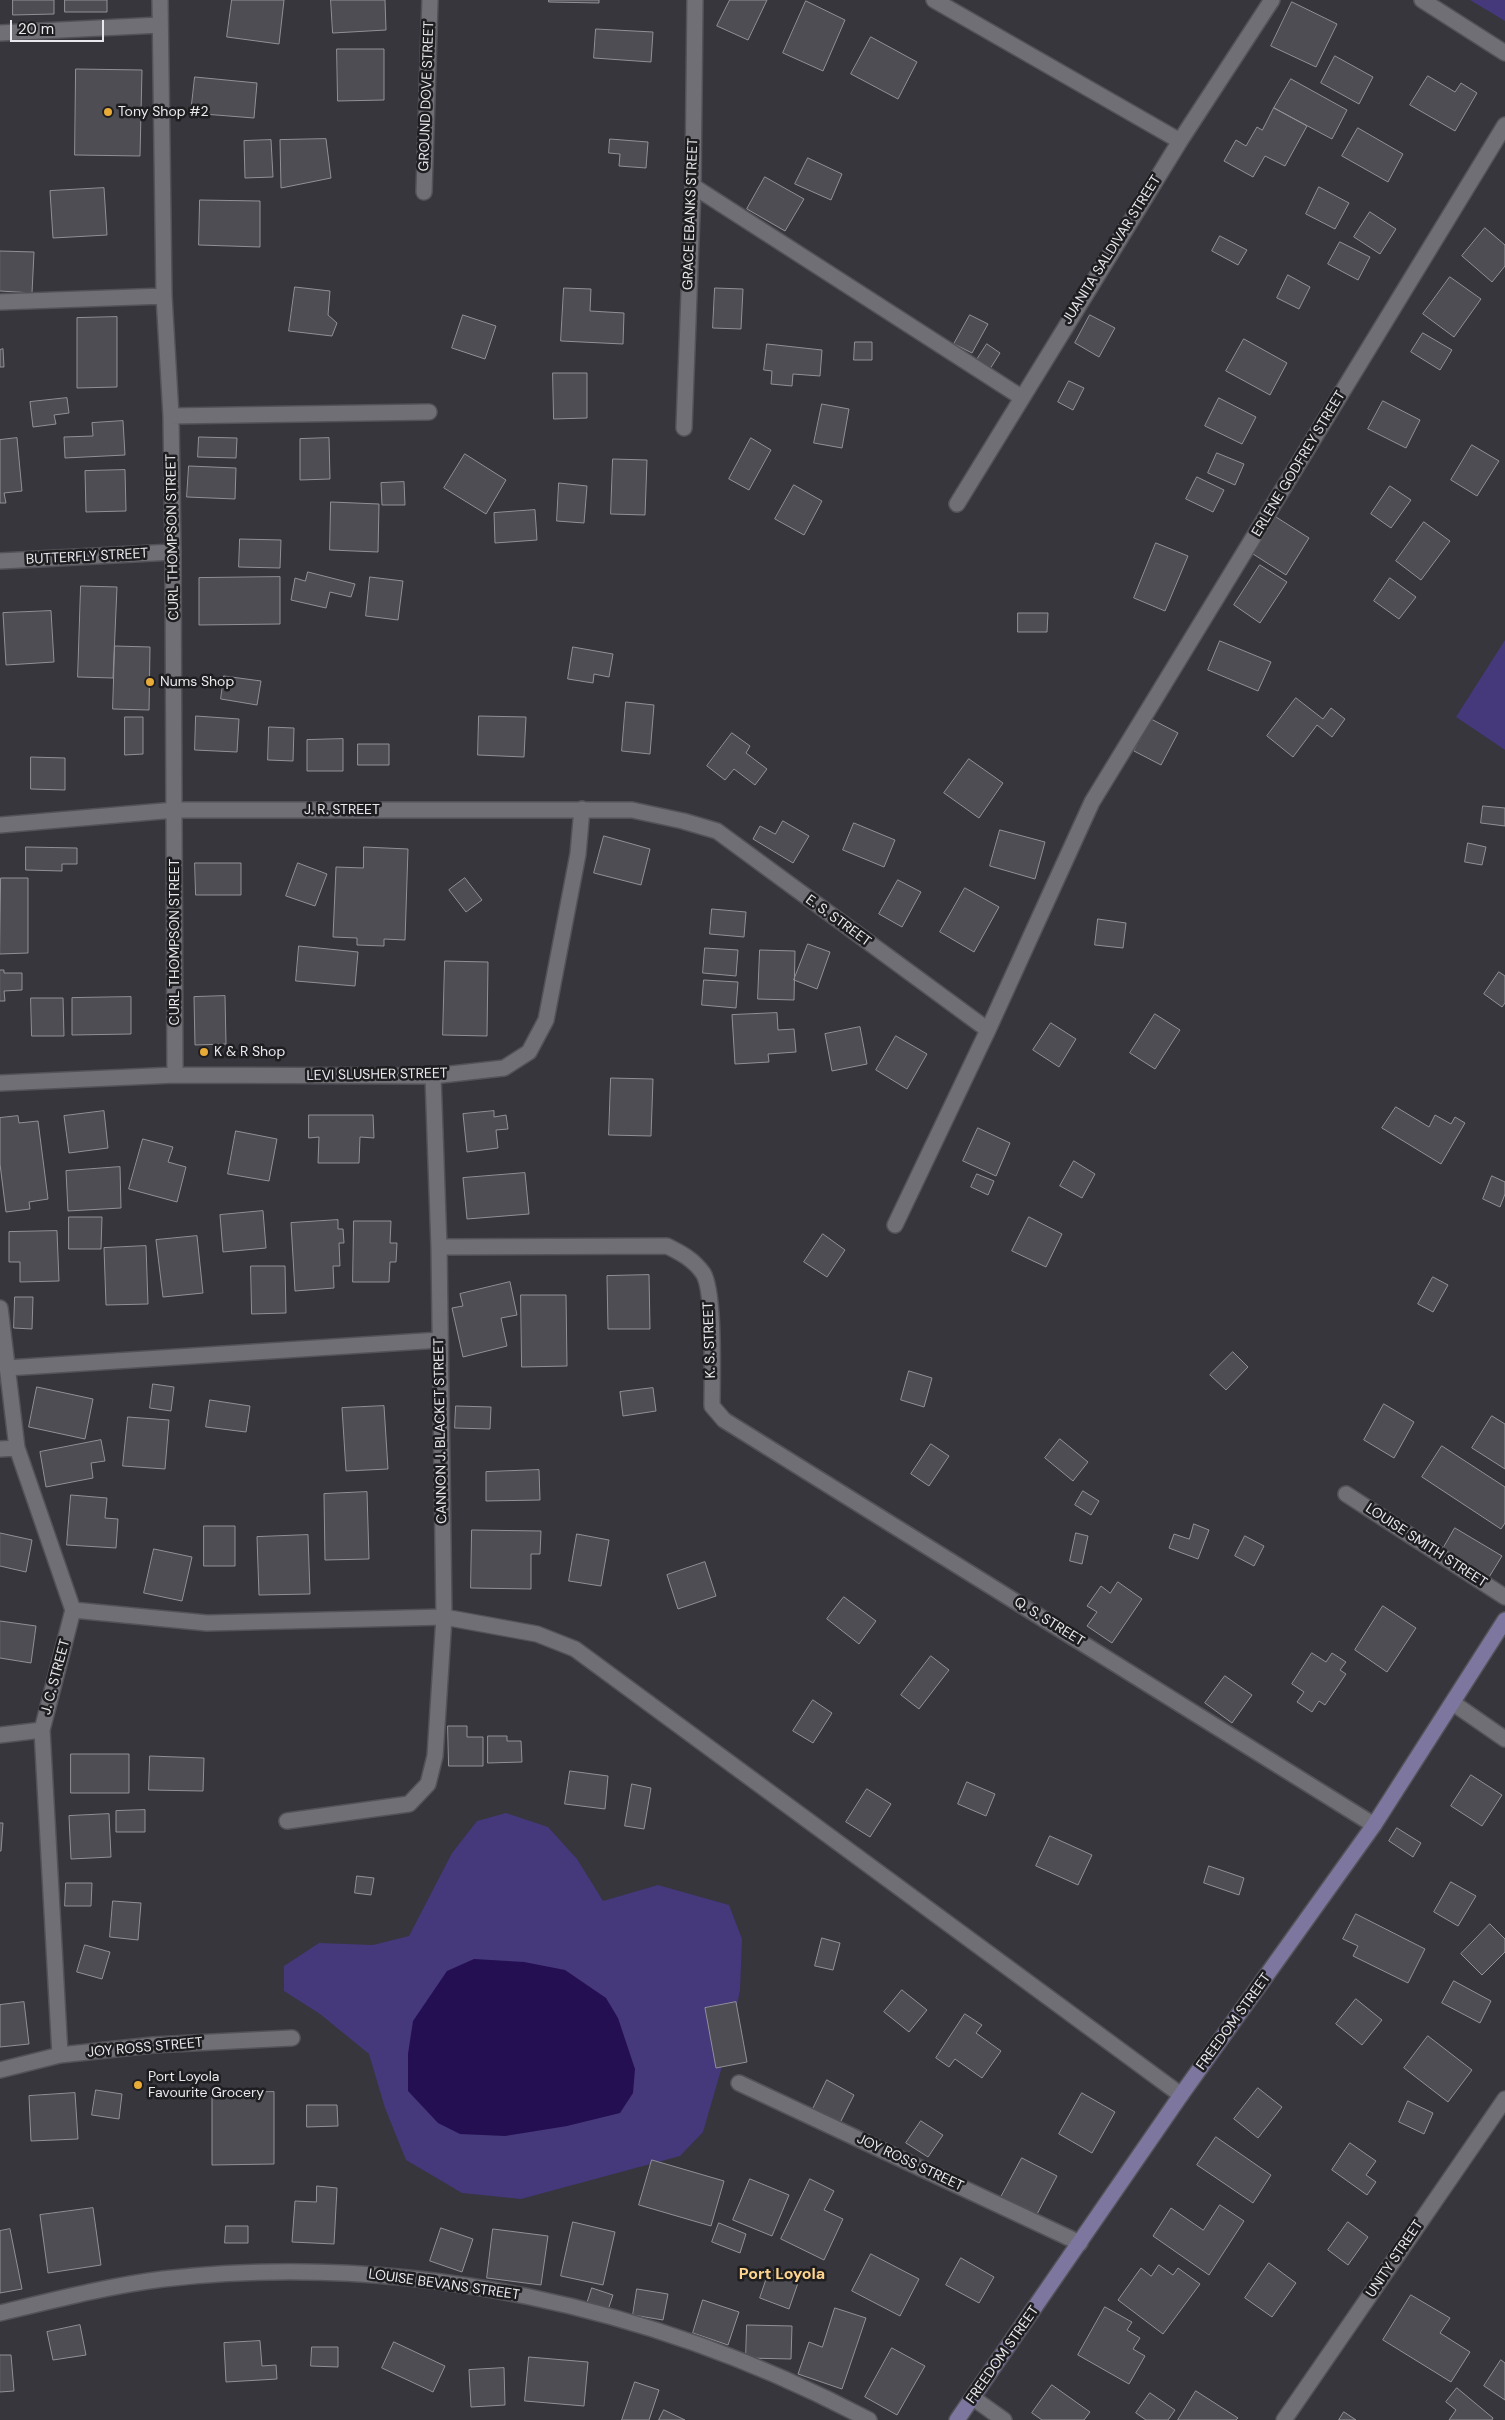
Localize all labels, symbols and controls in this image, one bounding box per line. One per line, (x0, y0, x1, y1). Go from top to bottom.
scale bar (12, 10, 106, 42)
text: 20 m (18, 19, 54, 39)
street label: GROUND DOVE STREET (416, 20, 438, 172)
place label: Tony Shop #2 (118, 104, 209, 120)
marker: Tony Shop #2 (102, 106, 114, 118)
street label: GRACE EBANKS STREET (680, 138, 702, 290)
street label: JUANITA SALDIVAR STREET (1059, 172, 1165, 328)
street label: ERLENE GODFREY STREET (1249, 388, 1349, 540)
street label: CURL THOMPSON STREET (163, 453, 183, 621)
street label: BUTTERFLY STREET (25, 545, 149, 569)
place label: Nums Shop (160, 674, 234, 690)
marker: Nums Shop (144, 676, 156, 688)
street label: J. R. STREET (304, 802, 380, 818)
street label: CURL THOMPSON STREET (167, 859, 183, 1025)
street label: E. S. STREET (802, 892, 874, 950)
place label: K & R Shop (214, 1044, 285, 1060)
marker: K & R Shop (198, 1046, 210, 1058)
street label: LEVI SLUSHER STREET (306, 1065, 448, 1085)
street label: K. S. STREET (700, 1301, 720, 1379)
street label: CANNON J. BLACKET STREET (431, 1338, 451, 1524)
street label: LOUISE SMITH STREET (1362, 1500, 1490, 1592)
street label: Q. S. STREET (1011, 1594, 1087, 1650)
street label: J. C. STREET (38, 1637, 74, 1717)
street label: FREEDOM STREET (1193, 1970, 1275, 2074)
street label: JOY ROSS STREET (87, 2035, 203, 2061)
place label: Port Loyola Favourite Grocery (148, 2069, 264, 2102)
marker: Port Loyola Favourite Grocery (132, 2079, 144, 2091)
street label: JOY ROSS STREET (854, 2131, 966, 2195)
street label: UNITY STREET (1363, 2217, 1427, 2301)
district label: Port Loyola (739, 2265, 825, 2285)
street label: LOUISE BEVANS STREET (367, 2266, 521, 2304)
street label: FREEDOM STREET (963, 2303, 1043, 2407)

